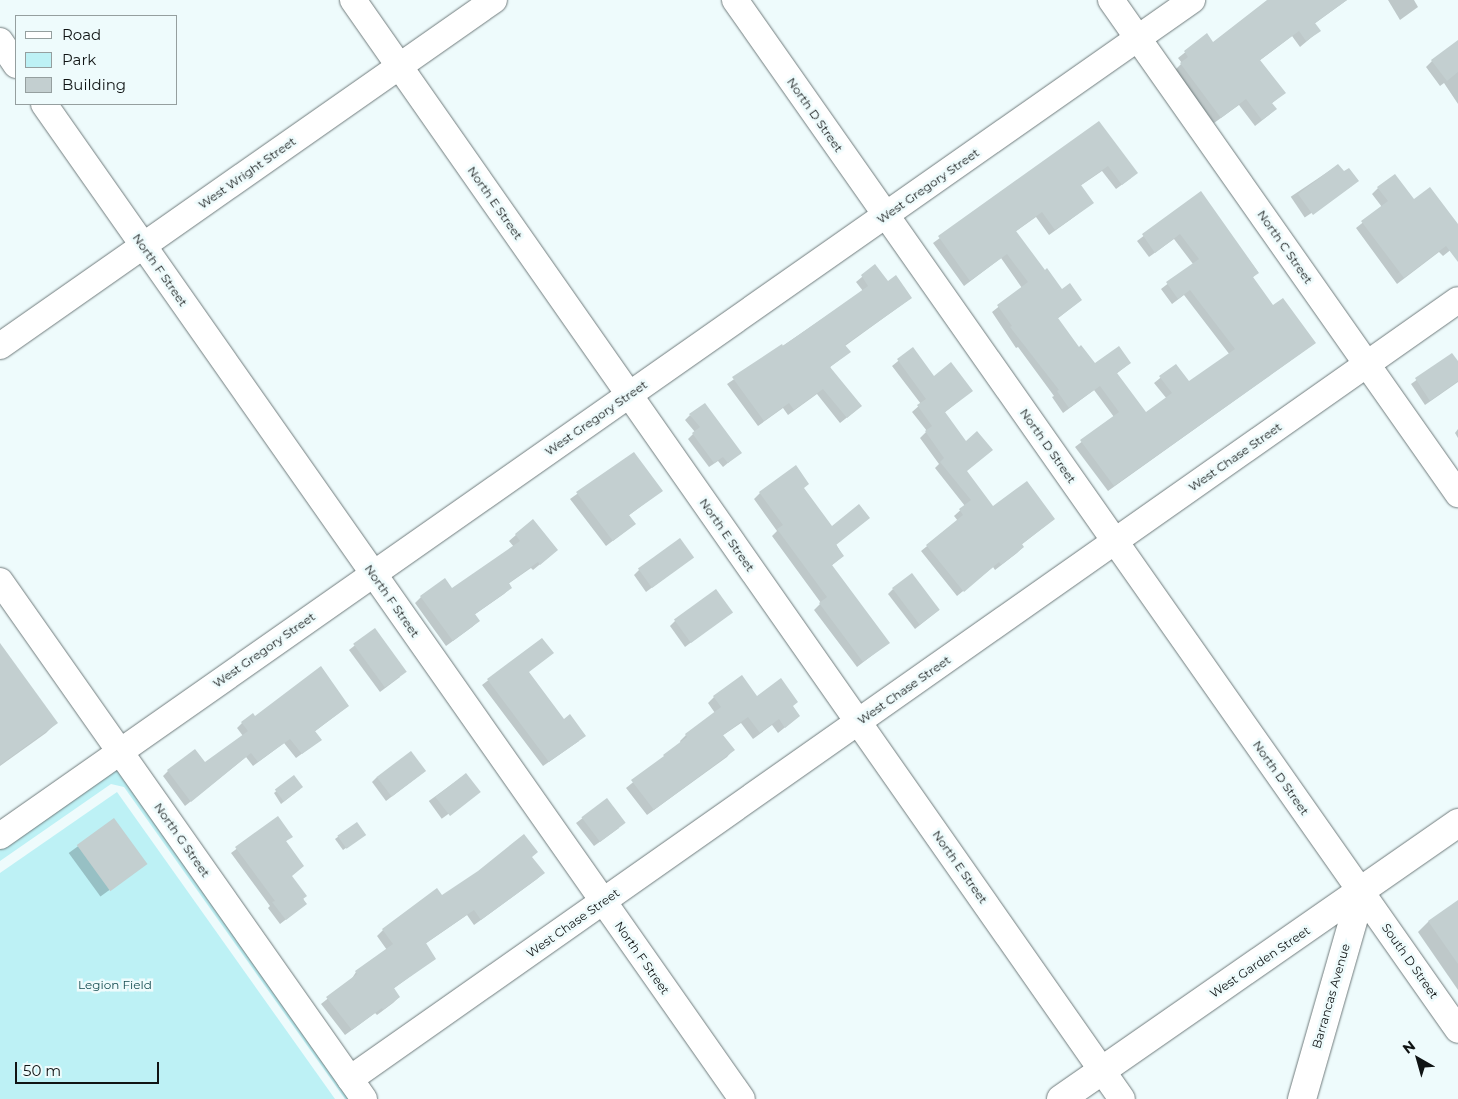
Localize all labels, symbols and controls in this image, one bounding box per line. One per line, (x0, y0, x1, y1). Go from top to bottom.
legend (15, 15, 178, 105)
text: Road (62, 25, 101, 44)
text: Park (62, 50, 96, 69)
text: Building (62, 75, 126, 94)
street label: North D Street (784, 75, 846, 155)
street label: West Wright Street (196, 134, 298, 212)
street label: West Gregory Street (874, 145, 982, 227)
street label: North E Street (464, 164, 526, 242)
street label: North C Street (1254, 208, 1316, 286)
street label: North F Street (130, 231, 190, 309)
street label: West Gregory Street (542, 377, 650, 459)
street label: North D Street (1017, 406, 1079, 486)
street label: West Chase Street (1186, 420, 1284, 494)
street label: North E Street (696, 496, 758, 574)
street label: North F Street (362, 562, 422, 640)
street label: West Gregory Street (210, 609, 318, 691)
street label: West Chase Street (855, 653, 953, 727)
street label: North D Street (1250, 738, 1312, 818)
street label: North G Street (151, 800, 213, 880)
street label: North E Street (929, 828, 991, 906)
street label: West Chase Street (524, 886, 622, 960)
street label: North F Street (612, 919, 672, 997)
street label: South D Street (1379, 921, 1441, 1001)
street label: West Garden Street (1207, 923, 1313, 1001)
street label: Barrancas Avenue (1309, 942, 1353, 1050)
park label: Legion Field (78, 978, 152, 992)
north arrow (1393, 1034, 1443, 1084)
text: N (1399, 1037, 1419, 1058)
scale bar (18, 1052, 161, 1084)
text: 50 m (23, 1061, 61, 1080)

